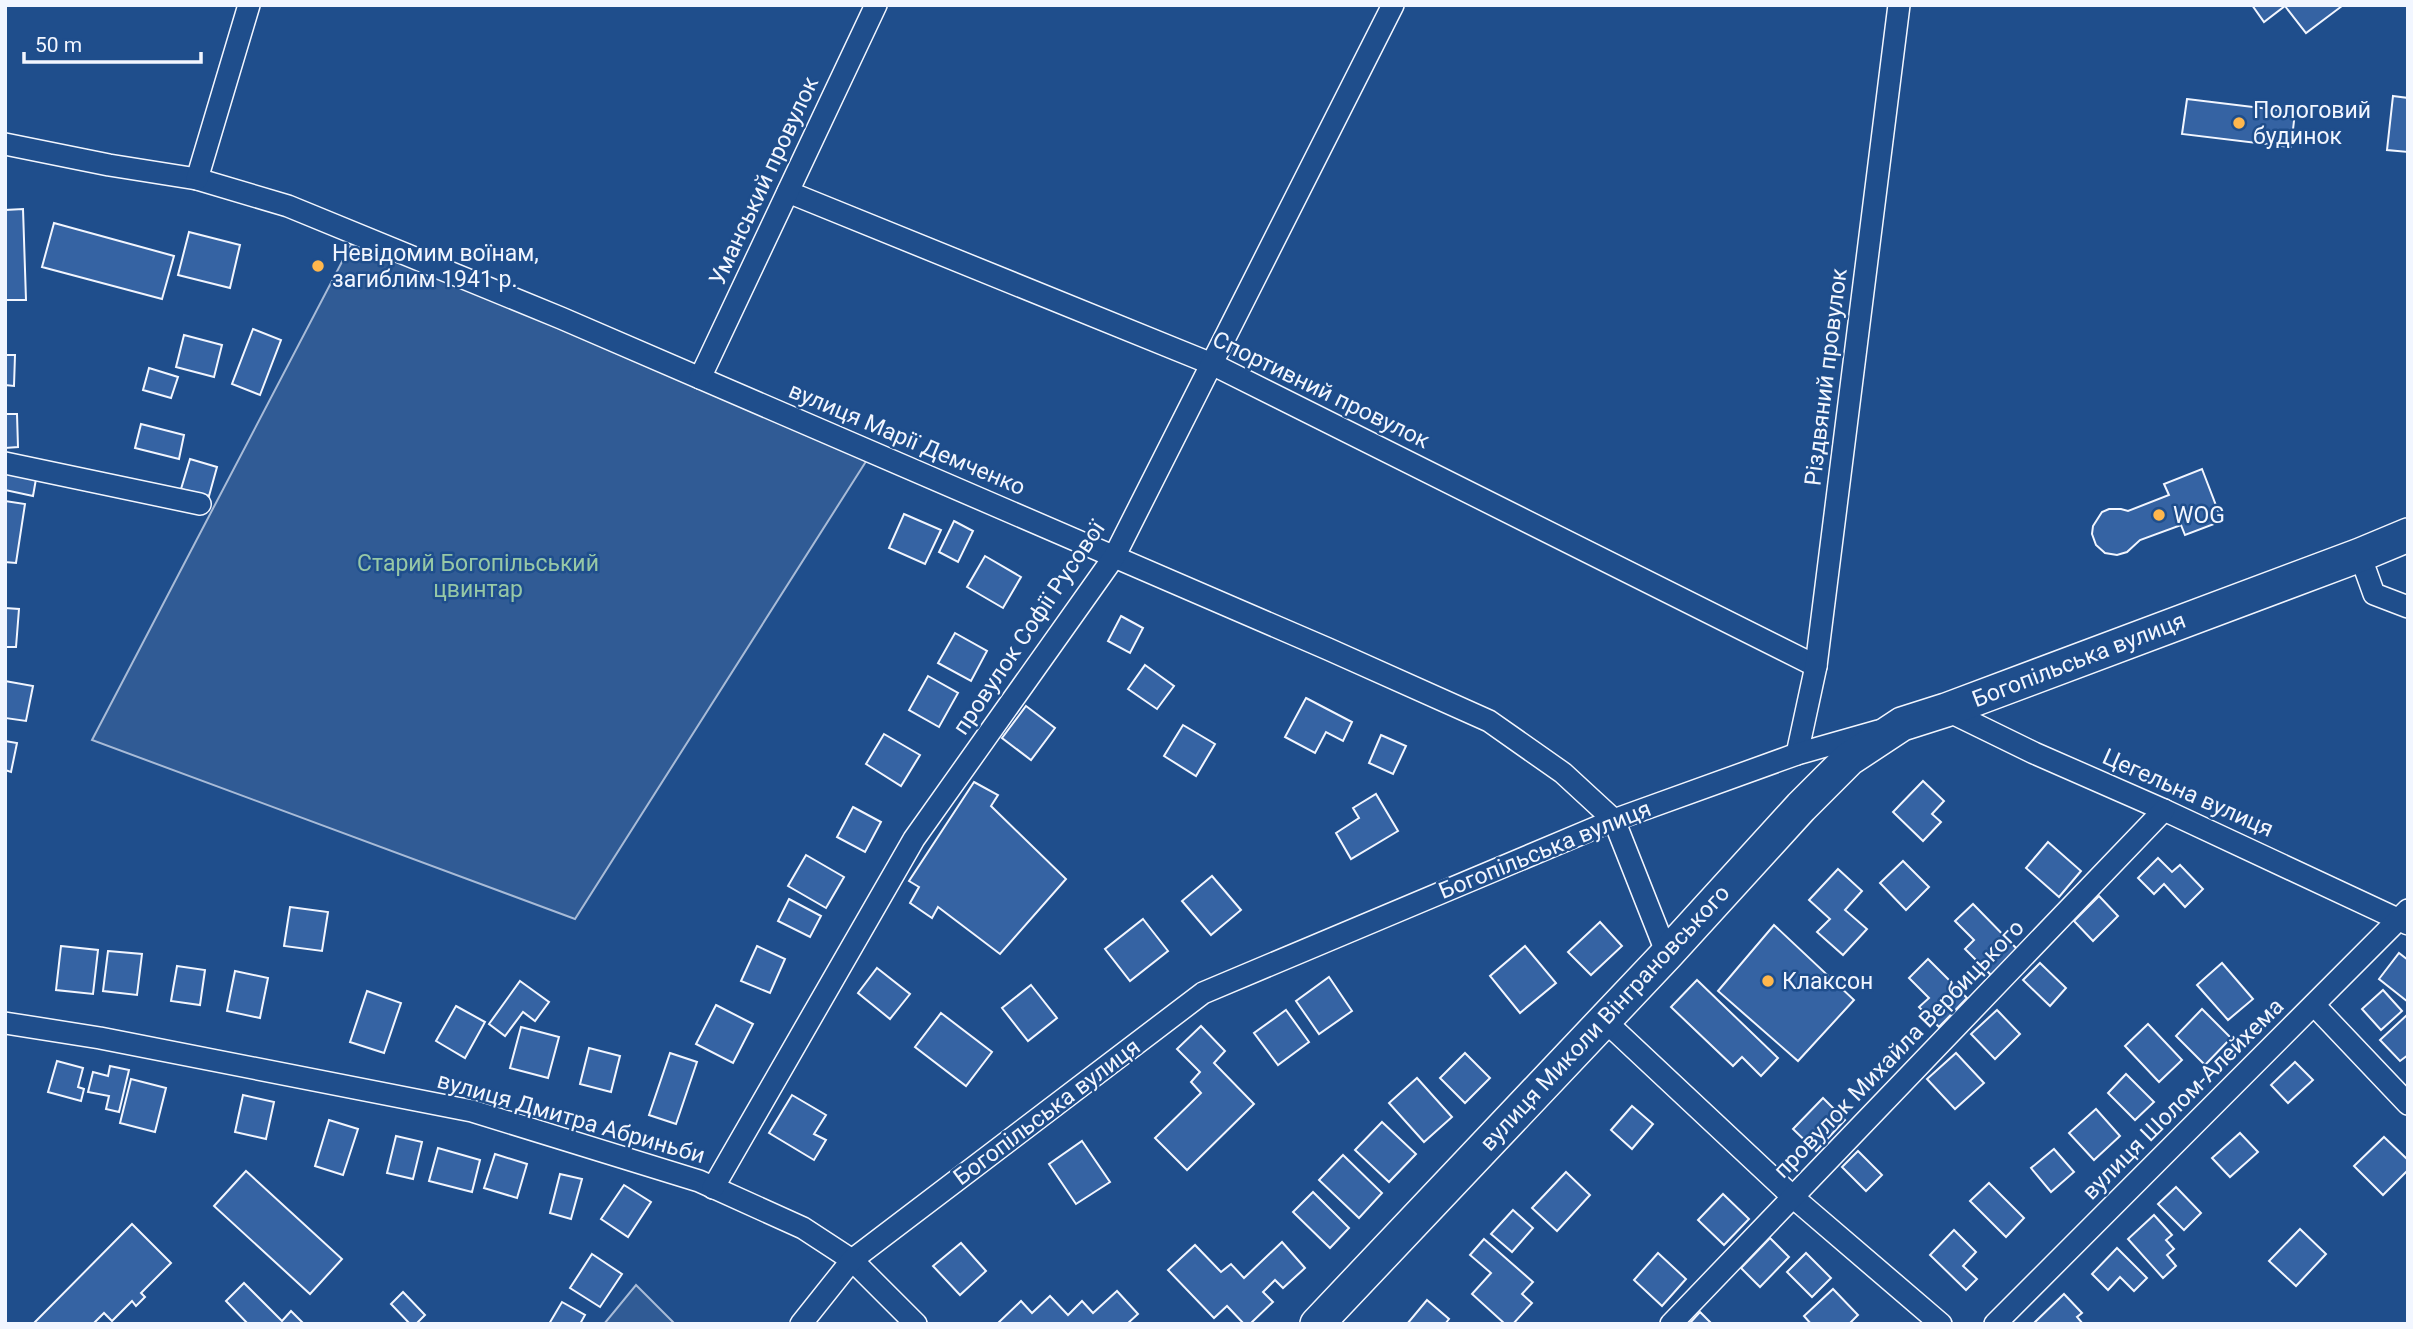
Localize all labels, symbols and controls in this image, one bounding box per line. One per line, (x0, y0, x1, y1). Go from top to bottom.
scale bar (24, 21, 201, 65)
text: 50 m (35, 33, 82, 57)
street label: Уманський провулок (704, 72, 824, 290)
place label: Пологовий будинок (2253, 97, 2371, 150)
marker: Пологовий будинок (2231, 115, 2247, 131)
place label: Невідомим воїнам, загиблим 1941 р. (332, 240, 539, 293)
marker: Невідомим воїнам, загиблим 1941 р. (310, 258, 326, 274)
street label: Різдвяний провулок (1799, 266, 1853, 487)
street label: Спортивний провулок (1208, 326, 1434, 455)
street label: вулиця Марії Демченко (785, 377, 1029, 501)
place label: WOG (2173, 502, 2225, 529)
marker: WOG (2151, 507, 2167, 523)
street label: провулок Софії Русової (947, 515, 1111, 740)
park label: Старий Богопільський цвинтар (357, 550, 599, 603)
street label: Богопільська вулиця (1968, 607, 2190, 713)
street label: Цегельна вулиця (2098, 743, 2278, 843)
street label: Богопільська вулиця (1435, 795, 1655, 905)
street label: вулиця Миколи Вінграновського (1475, 880, 1735, 1156)
street label: провулок Михайла Вербицького (1768, 914, 2030, 1184)
place label: Клаксон (1782, 968, 1873, 995)
marker: Клаксон (1760, 973, 1776, 989)
street label: вулиця Шолом-Алейхема (2077, 993, 2289, 1205)
street label: Богопільська вулиця (948, 1033, 1146, 1191)
street label: вулиця Дмитра Абриньби (434, 1067, 708, 1169)

